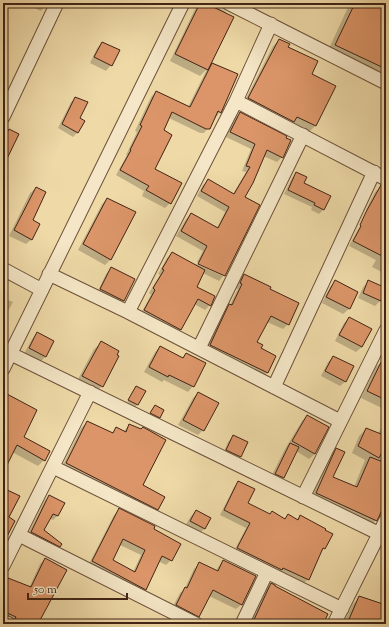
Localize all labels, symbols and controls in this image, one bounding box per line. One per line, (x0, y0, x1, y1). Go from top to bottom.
scale bar (28, 575, 127, 601)
text: 50 m (33, 581, 57, 599)

